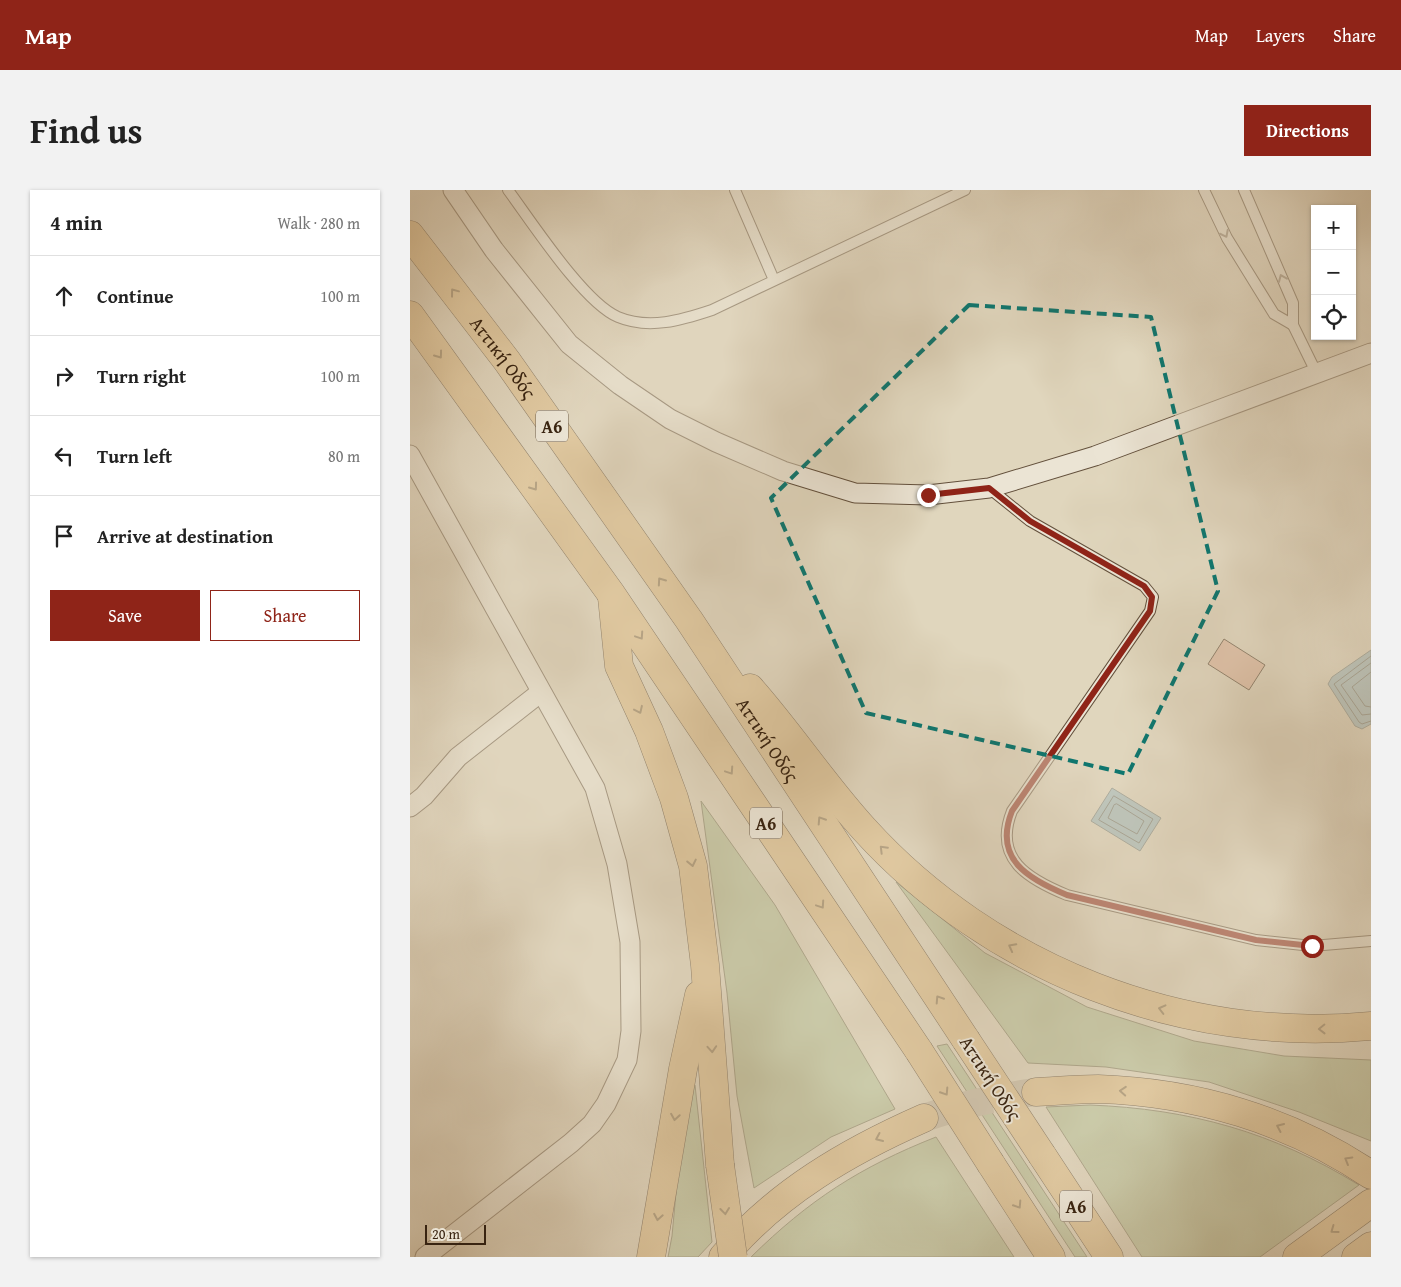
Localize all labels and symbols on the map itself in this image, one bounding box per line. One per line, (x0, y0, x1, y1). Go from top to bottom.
one-way arrow (1219, 228, 1229, 237)
one-way arrow (1278, 274, 1289, 283)
one-way arrow (451, 289, 459, 298)
street label: Αττική Οδός (463, 310, 543, 404)
one-way arrow (433, 349, 441, 358)
road number: Α6 (536, 410, 568, 442)
one-way arrow (528, 481, 537, 491)
route end (917, 484, 940, 507)
one-way arrow (657, 577, 667, 586)
one-way arrow (634, 630, 643, 639)
street label: Αττική Οδός (730, 692, 806, 788)
one-way arrow (633, 705, 644, 714)
one-way arrow (724, 765, 733, 774)
road number: Α6 (750, 808, 782, 838)
one-way arrow (817, 816, 827, 825)
one-way arrow (880, 846, 889, 855)
one-way arrow (686, 859, 697, 868)
one-way arrow (815, 900, 824, 909)
route start (1301, 935, 1324, 958)
one-way arrow (1008, 943, 1017, 953)
one-way arrow (936, 996, 945, 1005)
one-way arrow (1158, 1005, 1166, 1015)
one-way arrow (1318, 1024, 1326, 1034)
street label: Αττική Οδός (953, 1030, 1029, 1126)
one-way arrow (706, 1045, 717, 1053)
one-way arrow (1119, 1086, 1127, 1097)
one-way arrow (939, 1087, 948, 1096)
one-way arrow (671, 1113, 681, 1121)
one-way arrow (1277, 1123, 1286, 1133)
one-way arrow (875, 1132, 884, 1142)
one-way arrow (1345, 1157, 1354, 1167)
road number: Α6 (1060, 1190, 1092, 1222)
one-way arrow (1012, 1199, 1021, 1208)
one-way arrow (719, 1208, 730, 1216)
one-way arrow (654, 1213, 664, 1222)
scale bar (425, 1222, 486, 1245)
one-way arrow (1330, 1224, 1340, 1233)

